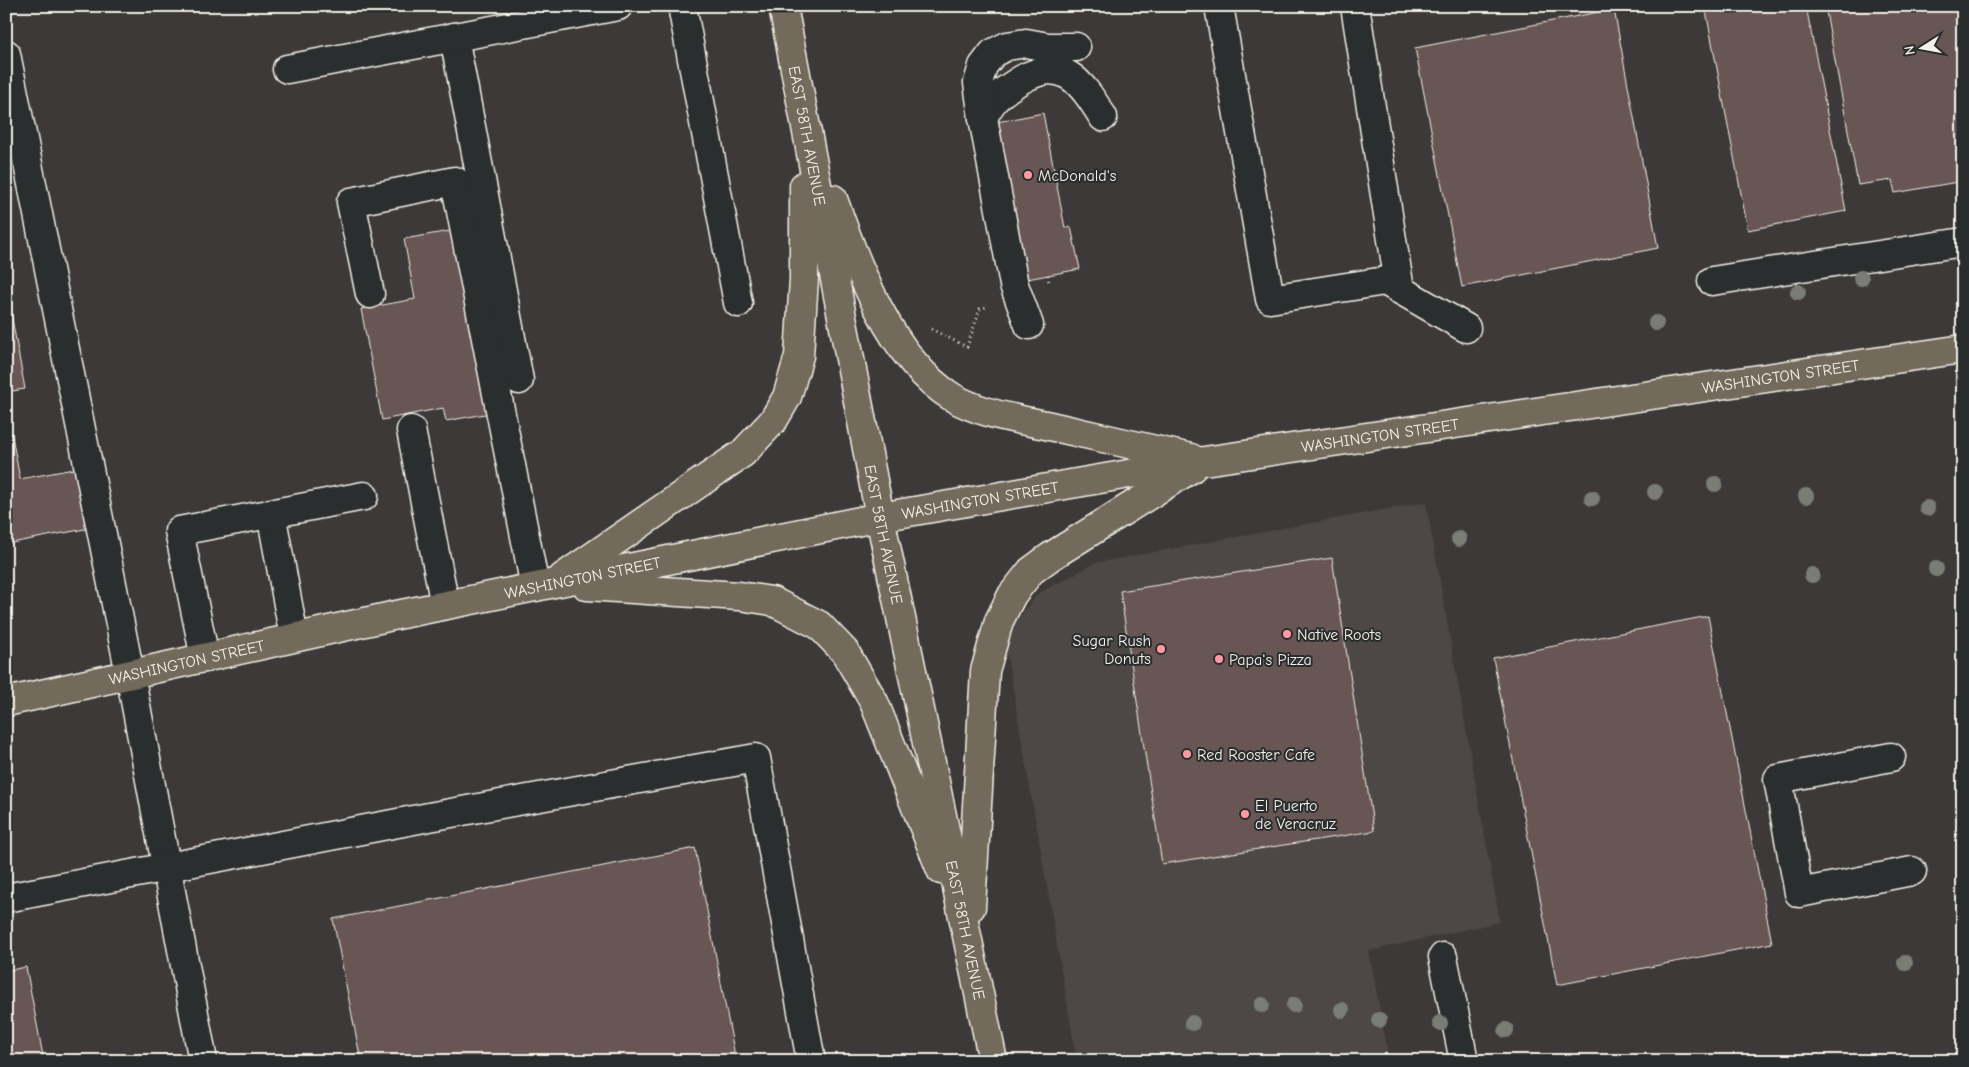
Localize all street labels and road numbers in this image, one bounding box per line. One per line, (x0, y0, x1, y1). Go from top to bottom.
street label: EAST 58TH AVENUE (785, 65, 829, 208)
street label: WASHINGTON STREET (1701, 356, 1861, 397)
street label: WASHINGTON STREET (1300, 415, 1461, 457)
street label: EAST 58TH AVENUE (860, 463, 906, 606)
street label: WASHINGTON STREET (900, 478, 1061, 523)
street label: WASHINGTON STREET (503, 554, 663, 603)
street label: WASHINGTON STREET (107, 637, 267, 689)
street label: EAST 58TH AVENUE (942, 859, 988, 1002)

